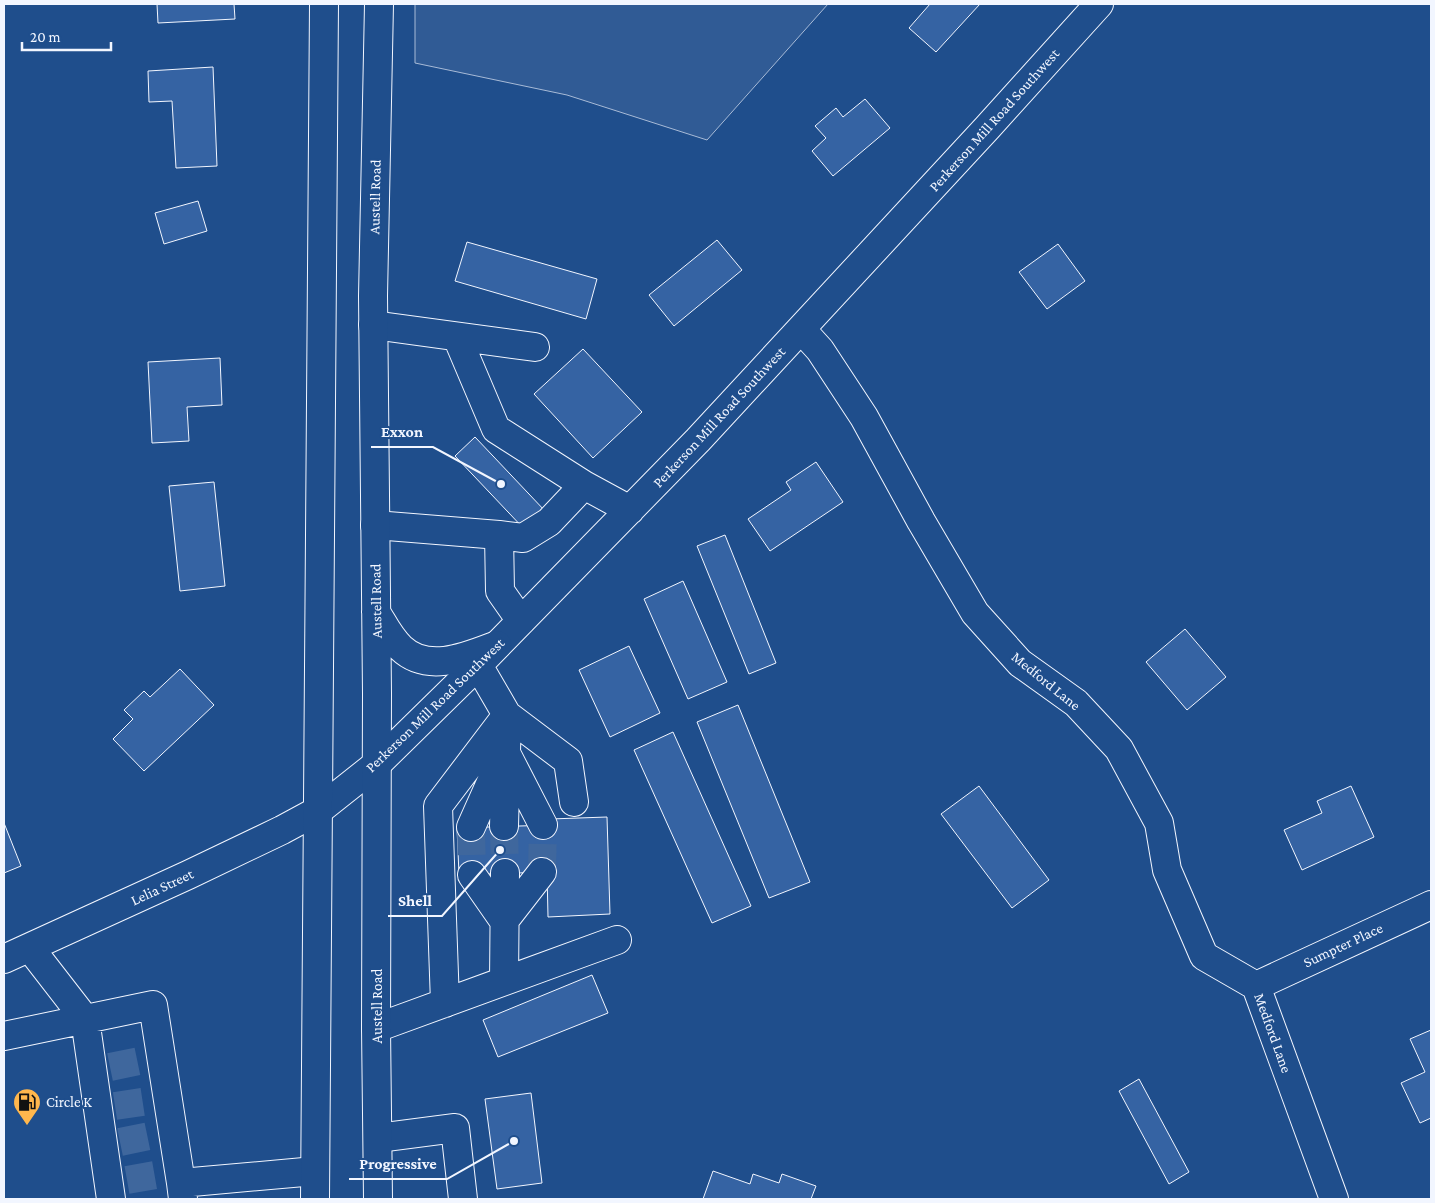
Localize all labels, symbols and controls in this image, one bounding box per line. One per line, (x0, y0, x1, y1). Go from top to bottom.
scale bar (22, 20, 111, 52)
text: 20 m (30, 29, 61, 45)
street label: Perkerson Mill Road Southwest (926, 45, 1063, 195)
street label: Austell Road (366, 159, 384, 235)
street label: Perkerson Mill Road Southwest (650, 343, 789, 491)
callout: Exxon (371, 416, 433, 447)
text: Exxon (381, 423, 423, 440)
street label: Austell Road (367, 563, 385, 639)
street label: Perkerson Mill Road Southwest (362, 634, 508, 775)
street label: Medford Lane (1009, 648, 1084, 714)
street label: Lelia Street (128, 865, 197, 908)
callout: Shell (388, 885, 442, 916)
text: Shell (398, 892, 432, 909)
street label: Sumpter Place (1301, 919, 1386, 971)
street label: Austell Road (369, 969, 385, 1043)
street label: Medford Lane (1251, 991, 1295, 1075)
fuel station icon: Circle K (12, 1087, 42, 1126)
place label: Circle K (46, 1094, 92, 1110)
callout: Progressive (349, 1148, 447, 1179)
text: Progressive (359, 1155, 437, 1172)

